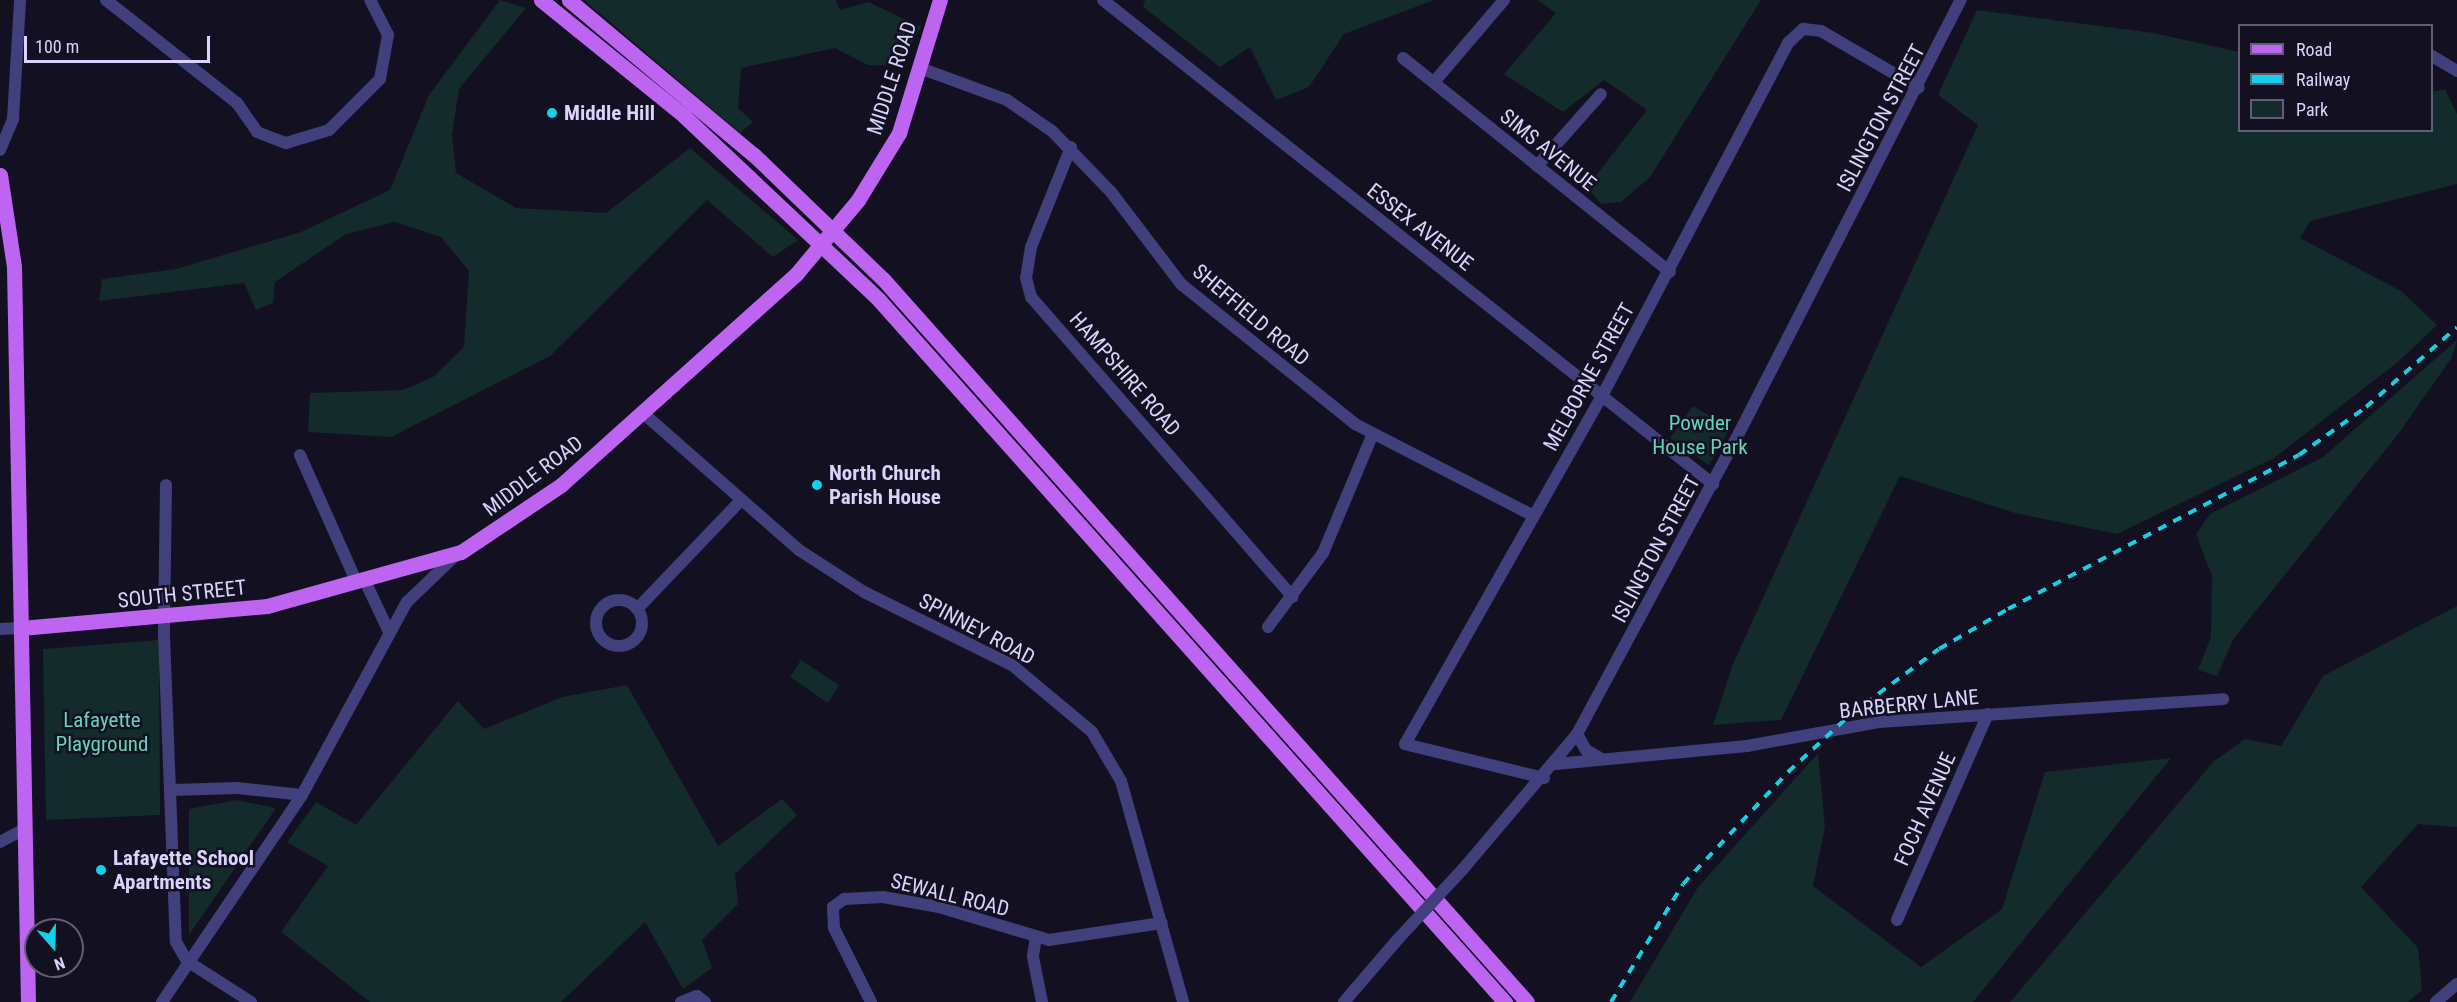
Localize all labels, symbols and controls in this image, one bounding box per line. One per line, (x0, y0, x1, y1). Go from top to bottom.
street label: MIDDLE ROAD (862, 18, 922, 138)
scale bar (27, 24, 213, 62)
legend (2238, 24, 2433, 132)
text: 100 m (35, 36, 79, 57)
text: Road (2296, 39, 2332, 60)
street label: ISLINGTON STREET (1832, 40, 1930, 196)
text: Railway (2296, 69, 2350, 90)
text: Park (2296, 99, 2328, 120)
place label: Middle Hill (564, 100, 655, 126)
street label: SIMS AVENUE (1495, 104, 1601, 196)
marker: Middle Hill (545, 106, 559, 120)
street label: ESSEX AVENUE (1362, 178, 1478, 276)
street label: SHEFFIELD ROAD (1187, 259, 1315, 371)
street label: MELBORNE STREET (1538, 299, 1640, 455)
street label: HAMPSHIRE ROAD (1064, 307, 1186, 441)
park label: Powder House Park (1652, 410, 1748, 460)
street label: MIDDLE ROAD (478, 430, 588, 522)
place label: North Church Parish House (829, 460, 941, 510)
street label: ISLINGTON STREET (1607, 471, 1705, 627)
marker: North Church Parish House (810, 478, 824, 492)
street label: SOUTH STREET (117, 575, 247, 613)
street label: SPINNEY ROAD (915, 588, 1039, 670)
street label: BARBERRY LANE (1838, 684, 1980, 724)
park label: Lafayette Playground (56, 707, 148, 757)
street label: FOCH AVENUE (1889, 749, 1961, 869)
place label: Lafayette School Apartments (113, 845, 254, 895)
marker: Lafayette School Apartments (94, 863, 108, 877)
street label: SEWALL ROAD (888, 868, 1012, 922)
north arrow (24, 918, 84, 978)
text: N (52, 953, 68, 974)

